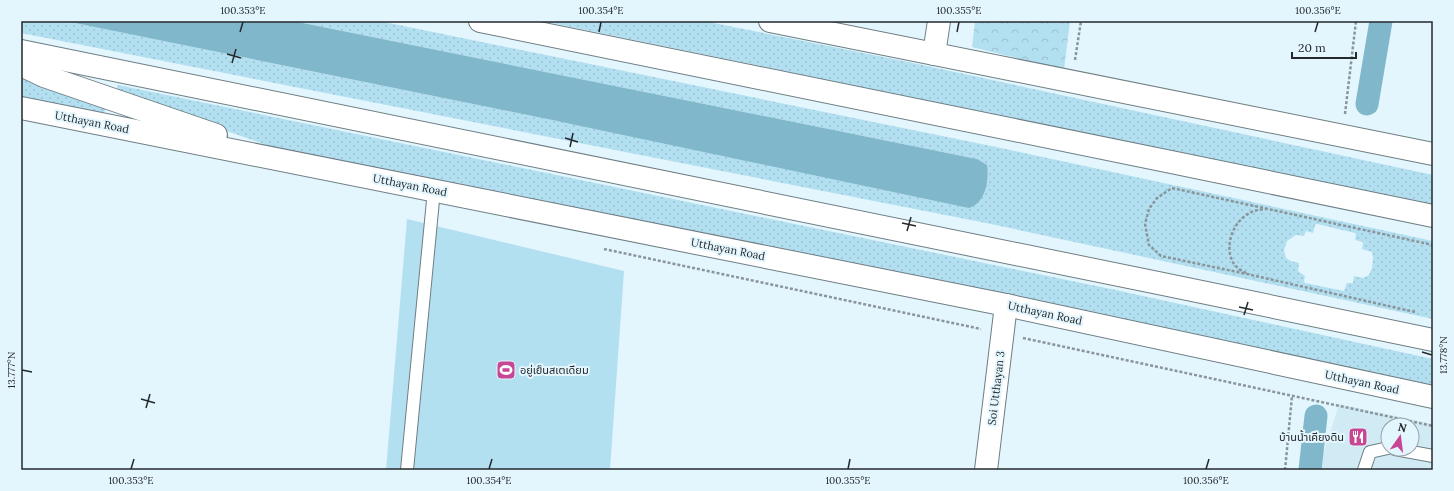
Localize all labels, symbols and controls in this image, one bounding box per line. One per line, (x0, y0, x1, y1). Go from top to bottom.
text: 100.353°E (220, 4, 266, 17)
text: 100.354°E (579, 4, 623, 17)
text: 100.355°E (936, 4, 982, 17)
text: 100.356°E (1295, 4, 1341, 17)
scale bar (1292, 34, 1356, 60)
text: 20 m (1298, 40, 1326, 55)
street label: Utthayan Road (54, 108, 131, 136)
street label: Utthayan Road (372, 171, 449, 199)
street label: Utthayan Road (690, 235, 767, 263)
street label: Utthayan Road (1007, 298, 1084, 328)
text: 13.778°N (1437, 336, 1450, 374)
street label: Soi Utthayan 3 (984, 350, 1008, 426)
text: 13.777°N (5, 351, 18, 388)
sports icon: อยู่เย็นสเตเดียม (495, 359, 517, 381)
place label: อยู่เย็นสเตเดียม (520, 363, 589, 377)
street label: Utthayan Road (1324, 367, 1401, 397)
north arrow (1380, 417, 1420, 457)
text: N (1397, 419, 1409, 435)
restaurant icon: บ้านน้ำเคียงดิน (1347, 426, 1369, 448)
place label: บ้านน้ำเคียงดิน (1279, 429, 1344, 444)
text: 100.353°E (108, 474, 154, 487)
text: 100.354°E (467, 474, 511, 487)
text: 100.355°E (825, 474, 871, 487)
text: 100.356°E (1183, 474, 1229, 487)

